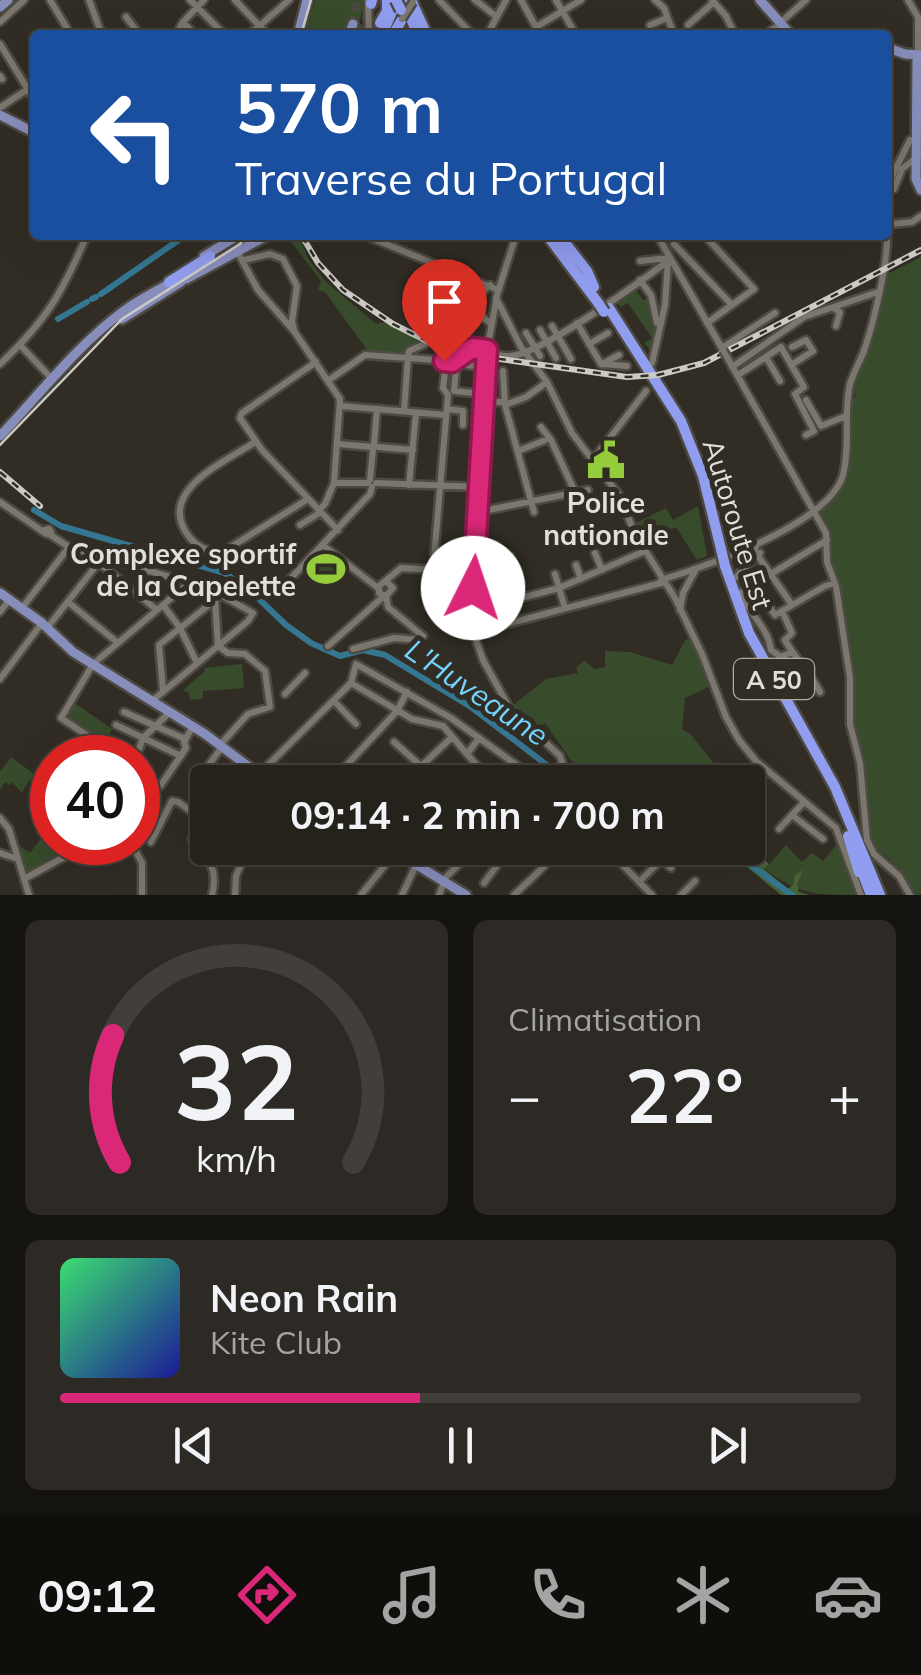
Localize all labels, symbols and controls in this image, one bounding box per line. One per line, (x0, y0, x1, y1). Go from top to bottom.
text: 570 m (235, 63, 443, 151)
icon: left (70, 70, 200, 200)
text: Traverse du Portugal (235, 150, 667, 206)
pin (402, 259, 487, 362)
icon: arrive (417, 274, 472, 329)
street label: Autoroute Est (695, 434, 781, 614)
public building icon: Police nationale (585, 439, 627, 481)
place label: Police nationale (543, 485, 669, 552)
place label: Complexe sportif de la Capelette (70, 536, 297, 603)
position arrow (421, 536, 525, 640)
sports icon: Complexe sportif de la Capelette (305, 548, 347, 590)
water label: L'Huveaune (398, 630, 556, 754)
road number: A 50 (734, 659, 814, 699)
speed limit sign: 40 (30, 735, 160, 865)
text: 09:14 · 2 min · 700 m (290, 791, 665, 839)
text: Climatisation (508, 999, 702, 1039)
text: 32 (174, 1015, 299, 1146)
text: 22° (625, 1048, 744, 1142)
text: − (508, 1061, 541, 1130)
text: + (828, 1061, 861, 1130)
text: km/h (196, 1136, 277, 1181)
text: Neon Rain (210, 1274, 398, 1322)
text: Kite Club (210, 1322, 342, 1362)
icon: previous (166, 1418, 221, 1473)
icon: pause (433, 1418, 488, 1473)
icon: next (700, 1418, 755, 1473)
icon: directions (232, 1560, 302, 1630)
icon: music (377, 1560, 447, 1630)
icon: phone (523, 1560, 593, 1630)
icon: climate (668, 1560, 738, 1630)
icon: car (813, 1560, 883, 1630)
text: 09:12 (38, 1567, 157, 1623)

